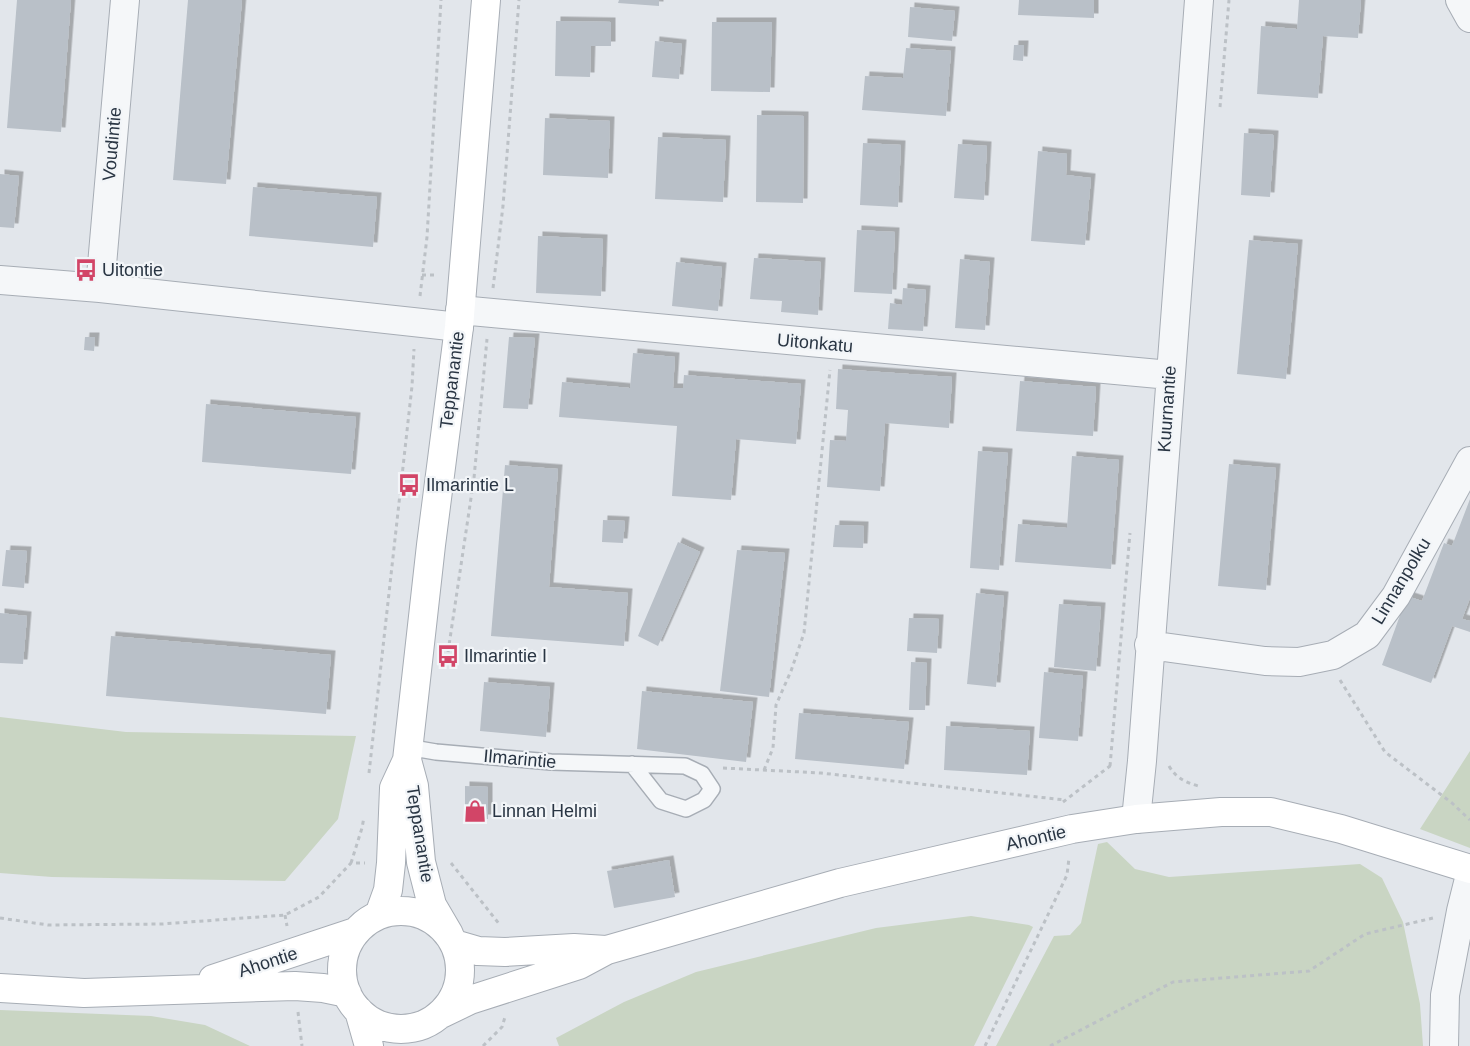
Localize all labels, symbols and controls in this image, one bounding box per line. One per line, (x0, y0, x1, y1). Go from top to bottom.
street label: Voudintie (99, 106, 125, 182)
bus stop icon: Uitontie (73, 257, 99, 283)
place label: Uitontie (102, 260, 163, 280)
street label: Teppanantie (436, 330, 468, 430)
street label: Uitonkatu (776, 330, 854, 356)
street label: Kuurnantie (1154, 365, 1180, 453)
bus stop icon: Ilmarintie L (396, 472, 422, 498)
place label: Ilmarintie L (426, 475, 514, 495)
street label: Linnanpolku (1367, 534, 1435, 628)
bus stop icon: Ilmarintie I (435, 643, 461, 669)
place label: Ilmarintie I (464, 646, 547, 666)
street label: Ilmarintie (483, 746, 557, 772)
street label: Teppanantie (402, 784, 438, 884)
shop icon: Linnan Helmi (462, 798, 488, 824)
place label: Linnan Helmi (492, 801, 597, 821)
street label: Ahontie (1004, 821, 1068, 855)
street label: Ahontie (236, 943, 300, 981)

